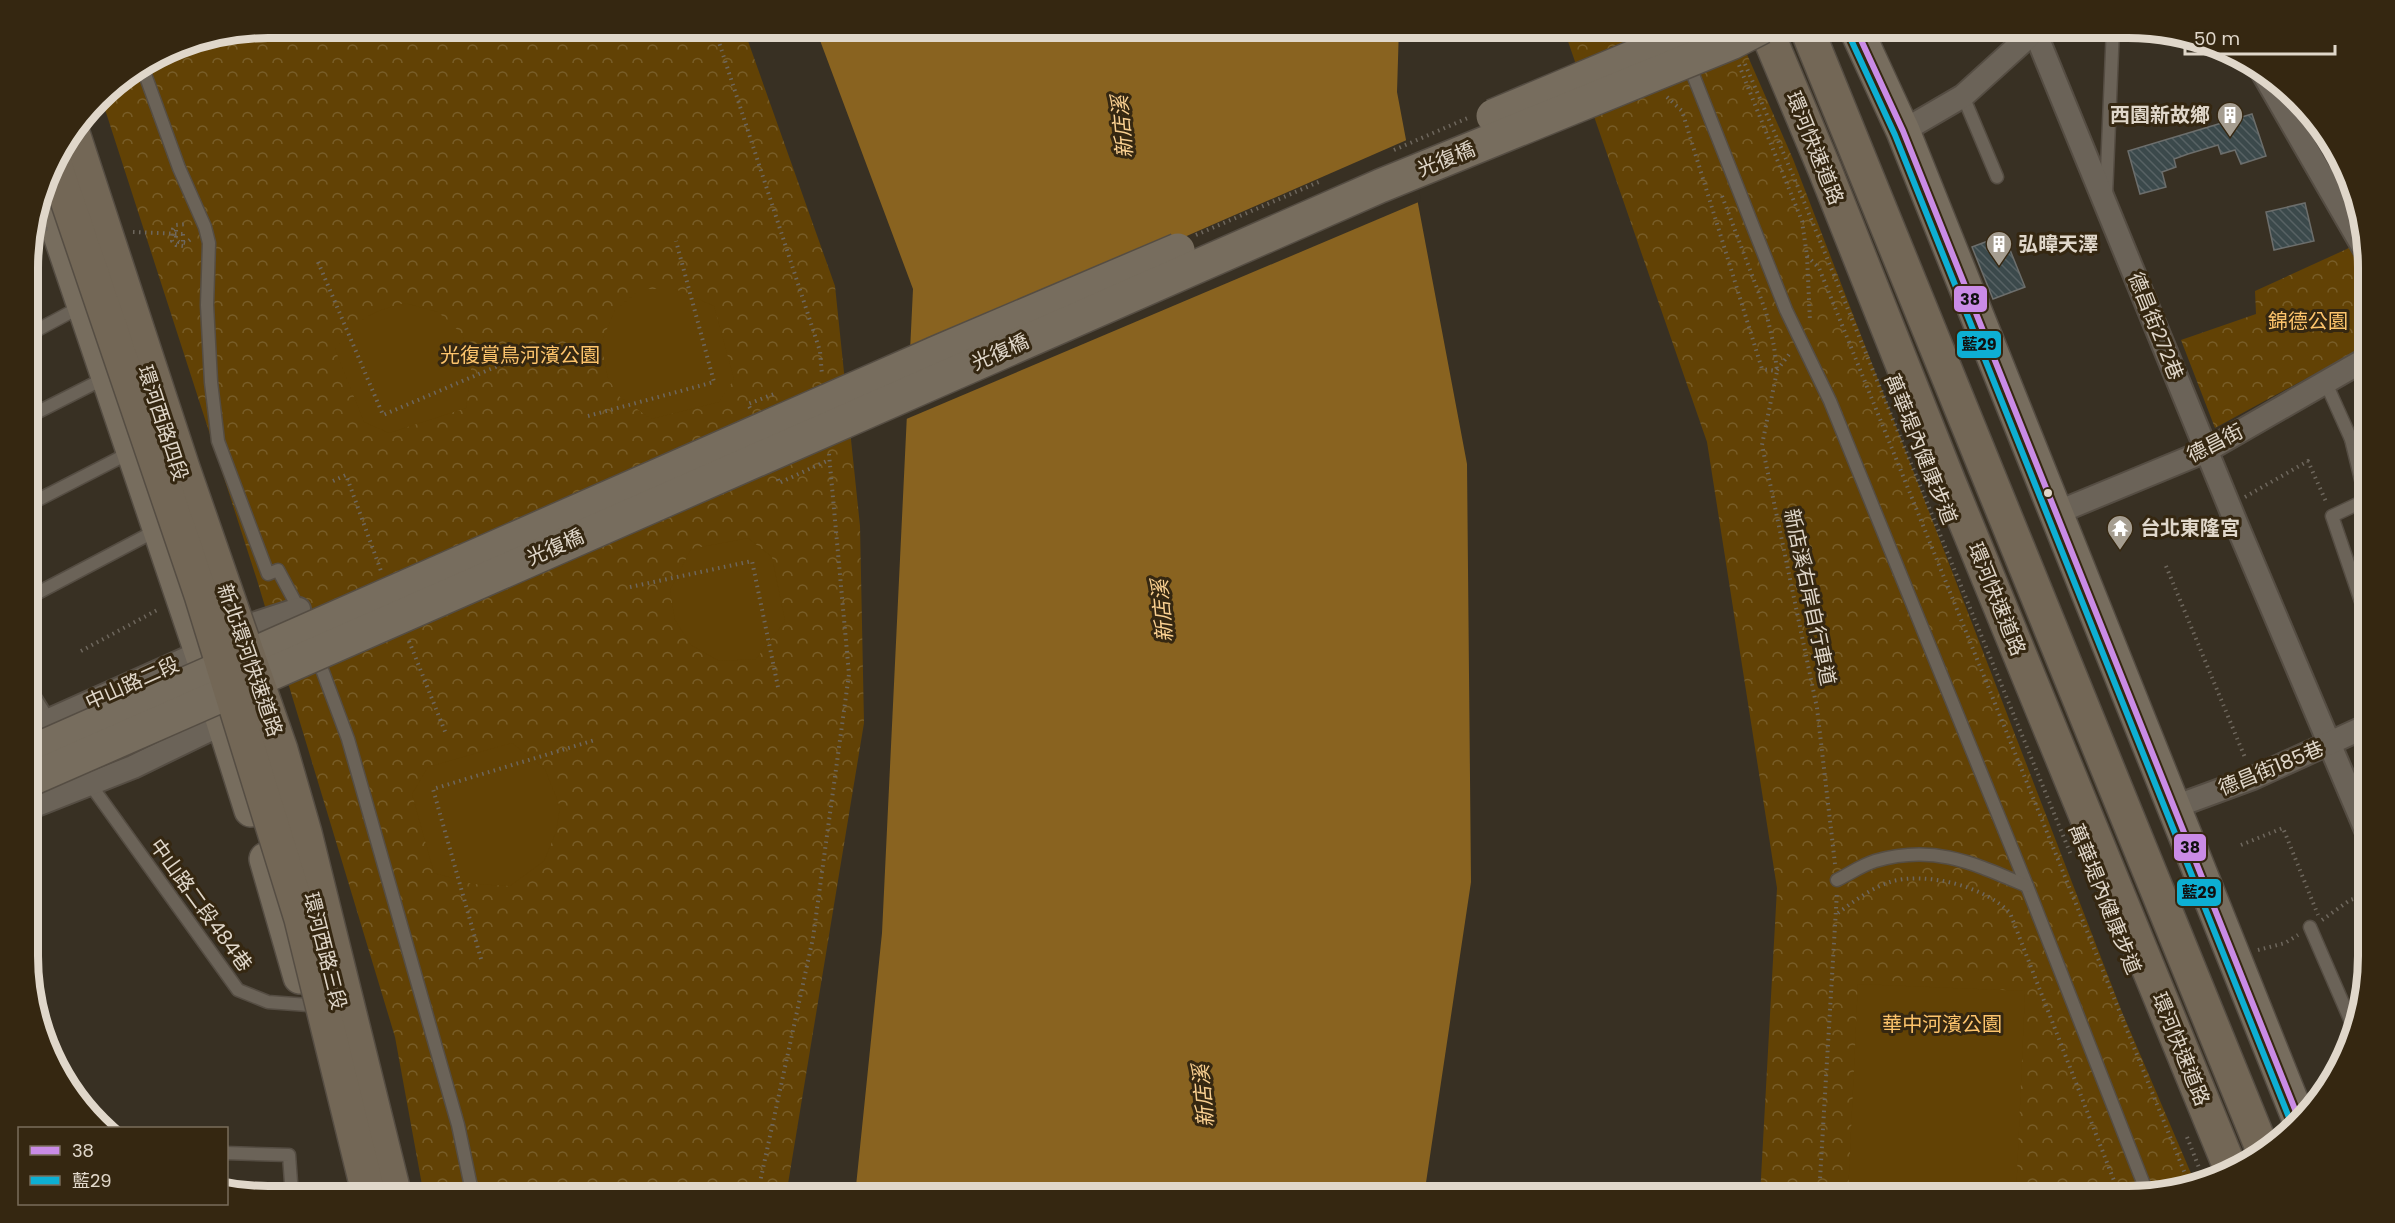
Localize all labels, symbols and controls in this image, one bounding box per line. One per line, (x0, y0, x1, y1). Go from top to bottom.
scale bar (2185, 18, 2335, 56)
text: 50 m (2194, 26, 2240, 51)
street label: 環河快速道路 (1780, 87, 1850, 209)
water label: 新店溪 (1105, 91, 1139, 160)
building icon: 西園新故鄉 (2215, 100, 2245, 138)
place label: 西園新故鄉 (2110, 101, 2210, 129)
street label: 光復橋 (1413, 135, 1479, 183)
building icon: 弘暐天澤 (1984, 229, 2014, 267)
place label: 弘暐天澤 (2018, 230, 2098, 258)
street label: 德昌街272巷 (2122, 268, 2190, 384)
line badge: 38 (1953, 285, 1988, 313)
text: 38 (1960, 288, 1980, 311)
park label: 錦德公園 (2268, 307, 2348, 335)
street label: 光復橋 (967, 327, 1033, 377)
line badge: 藍29 (1956, 330, 2002, 359)
text: 藍29 (1962, 333, 1997, 356)
park label: 光復賞鳥河濱公園 (440, 341, 600, 369)
street label: 環河西路四段 (131, 362, 195, 484)
street label: 萬華堤內健康步道 (1878, 370, 1964, 528)
street label: 德昌街 (2182, 417, 2248, 469)
unlabelled marker (2042, 487, 2054, 499)
street label: 新店溪右岸自行車道 (1778, 506, 1842, 688)
temple icon: 台北東隆宮 (2105, 513, 2135, 551)
place label: 台北東隆宮 (2140, 514, 2240, 542)
street label: 光復橋 (522, 522, 588, 572)
street label: 環河快速道路 (1962, 538, 2032, 660)
water label: 新店溪 (1145, 575, 1179, 644)
street label: 新北環河快速道路 (211, 580, 289, 740)
street label: 中山路二段 (81, 650, 183, 716)
street label: 德昌街185巷 (2214, 734, 2328, 802)
street label: 萬華堤內健康步道 (2062, 820, 2148, 978)
street label: 中山路二段484巷 (143, 833, 259, 977)
line badge: 38 (2173, 833, 2207, 862)
text: 38 (2180, 836, 2200, 859)
line badge: 藍29 (2176, 878, 2222, 907)
text: 藍29 (2182, 881, 2217, 904)
street label: 環河西路三段 (297, 889, 353, 1013)
street label: 環河快速道路 (2146, 988, 2216, 1110)
park label: 華中河濱公園 (1882, 1010, 2002, 1038)
water label: 新店溪 (1186, 1060, 1220, 1129)
legend (18, 1127, 228, 1205)
text: 38 (72, 1138, 94, 1163)
text: 藍29 (72, 1168, 112, 1193)

